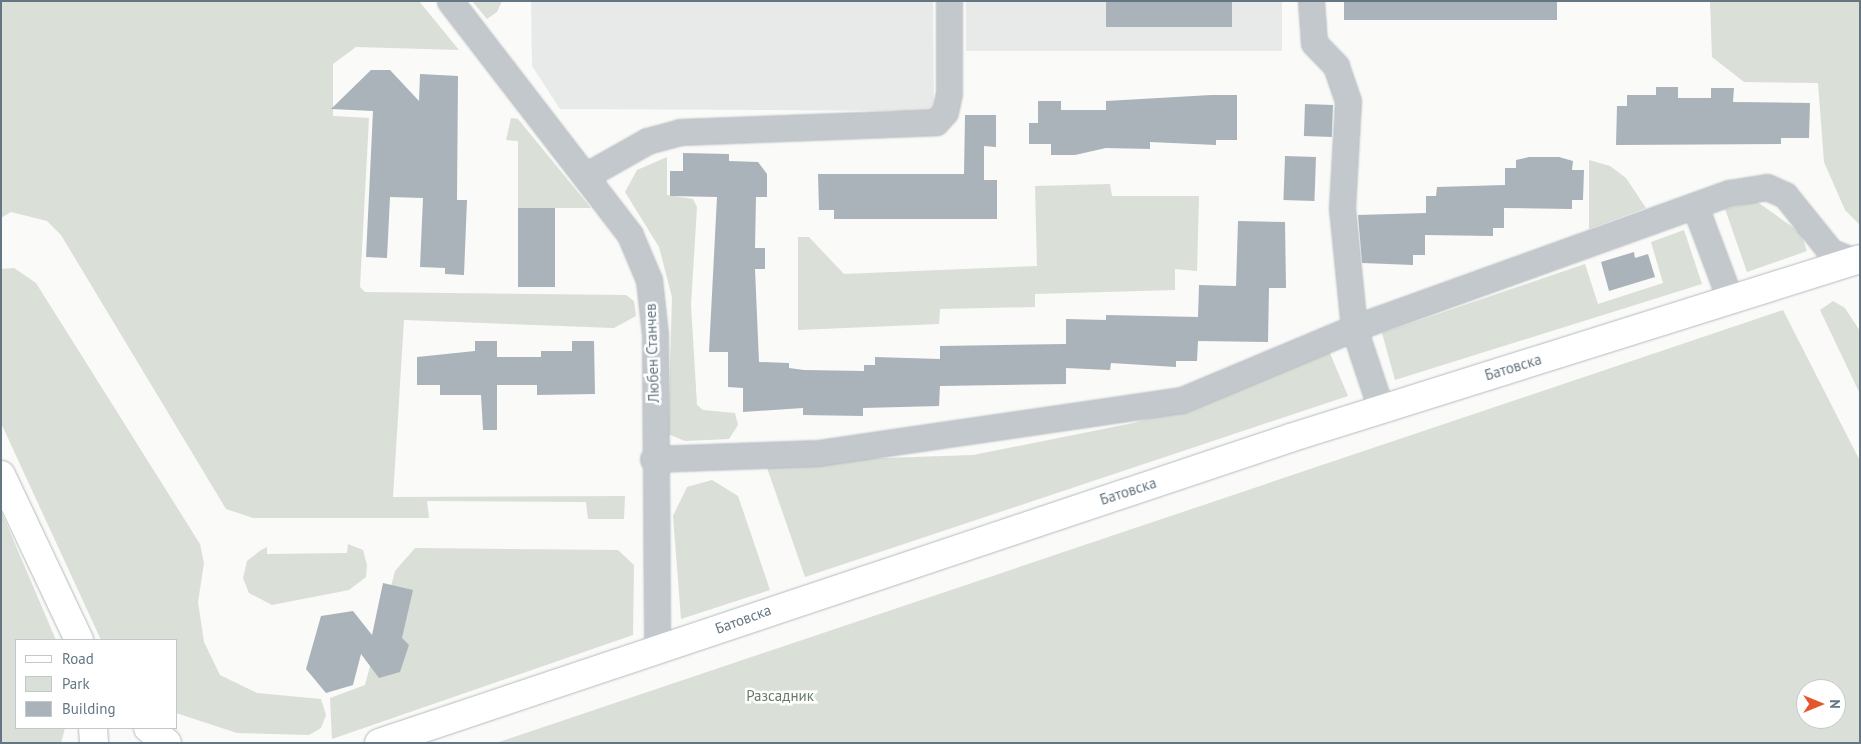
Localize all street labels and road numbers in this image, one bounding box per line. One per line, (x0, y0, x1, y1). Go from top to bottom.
street label: Любен Станчев (641, 303, 663, 403)
street label: Батовска (1482, 350, 1544, 384)
street label: Батовска (1097, 473, 1159, 509)
street label: Батовска (713, 601, 773, 637)

